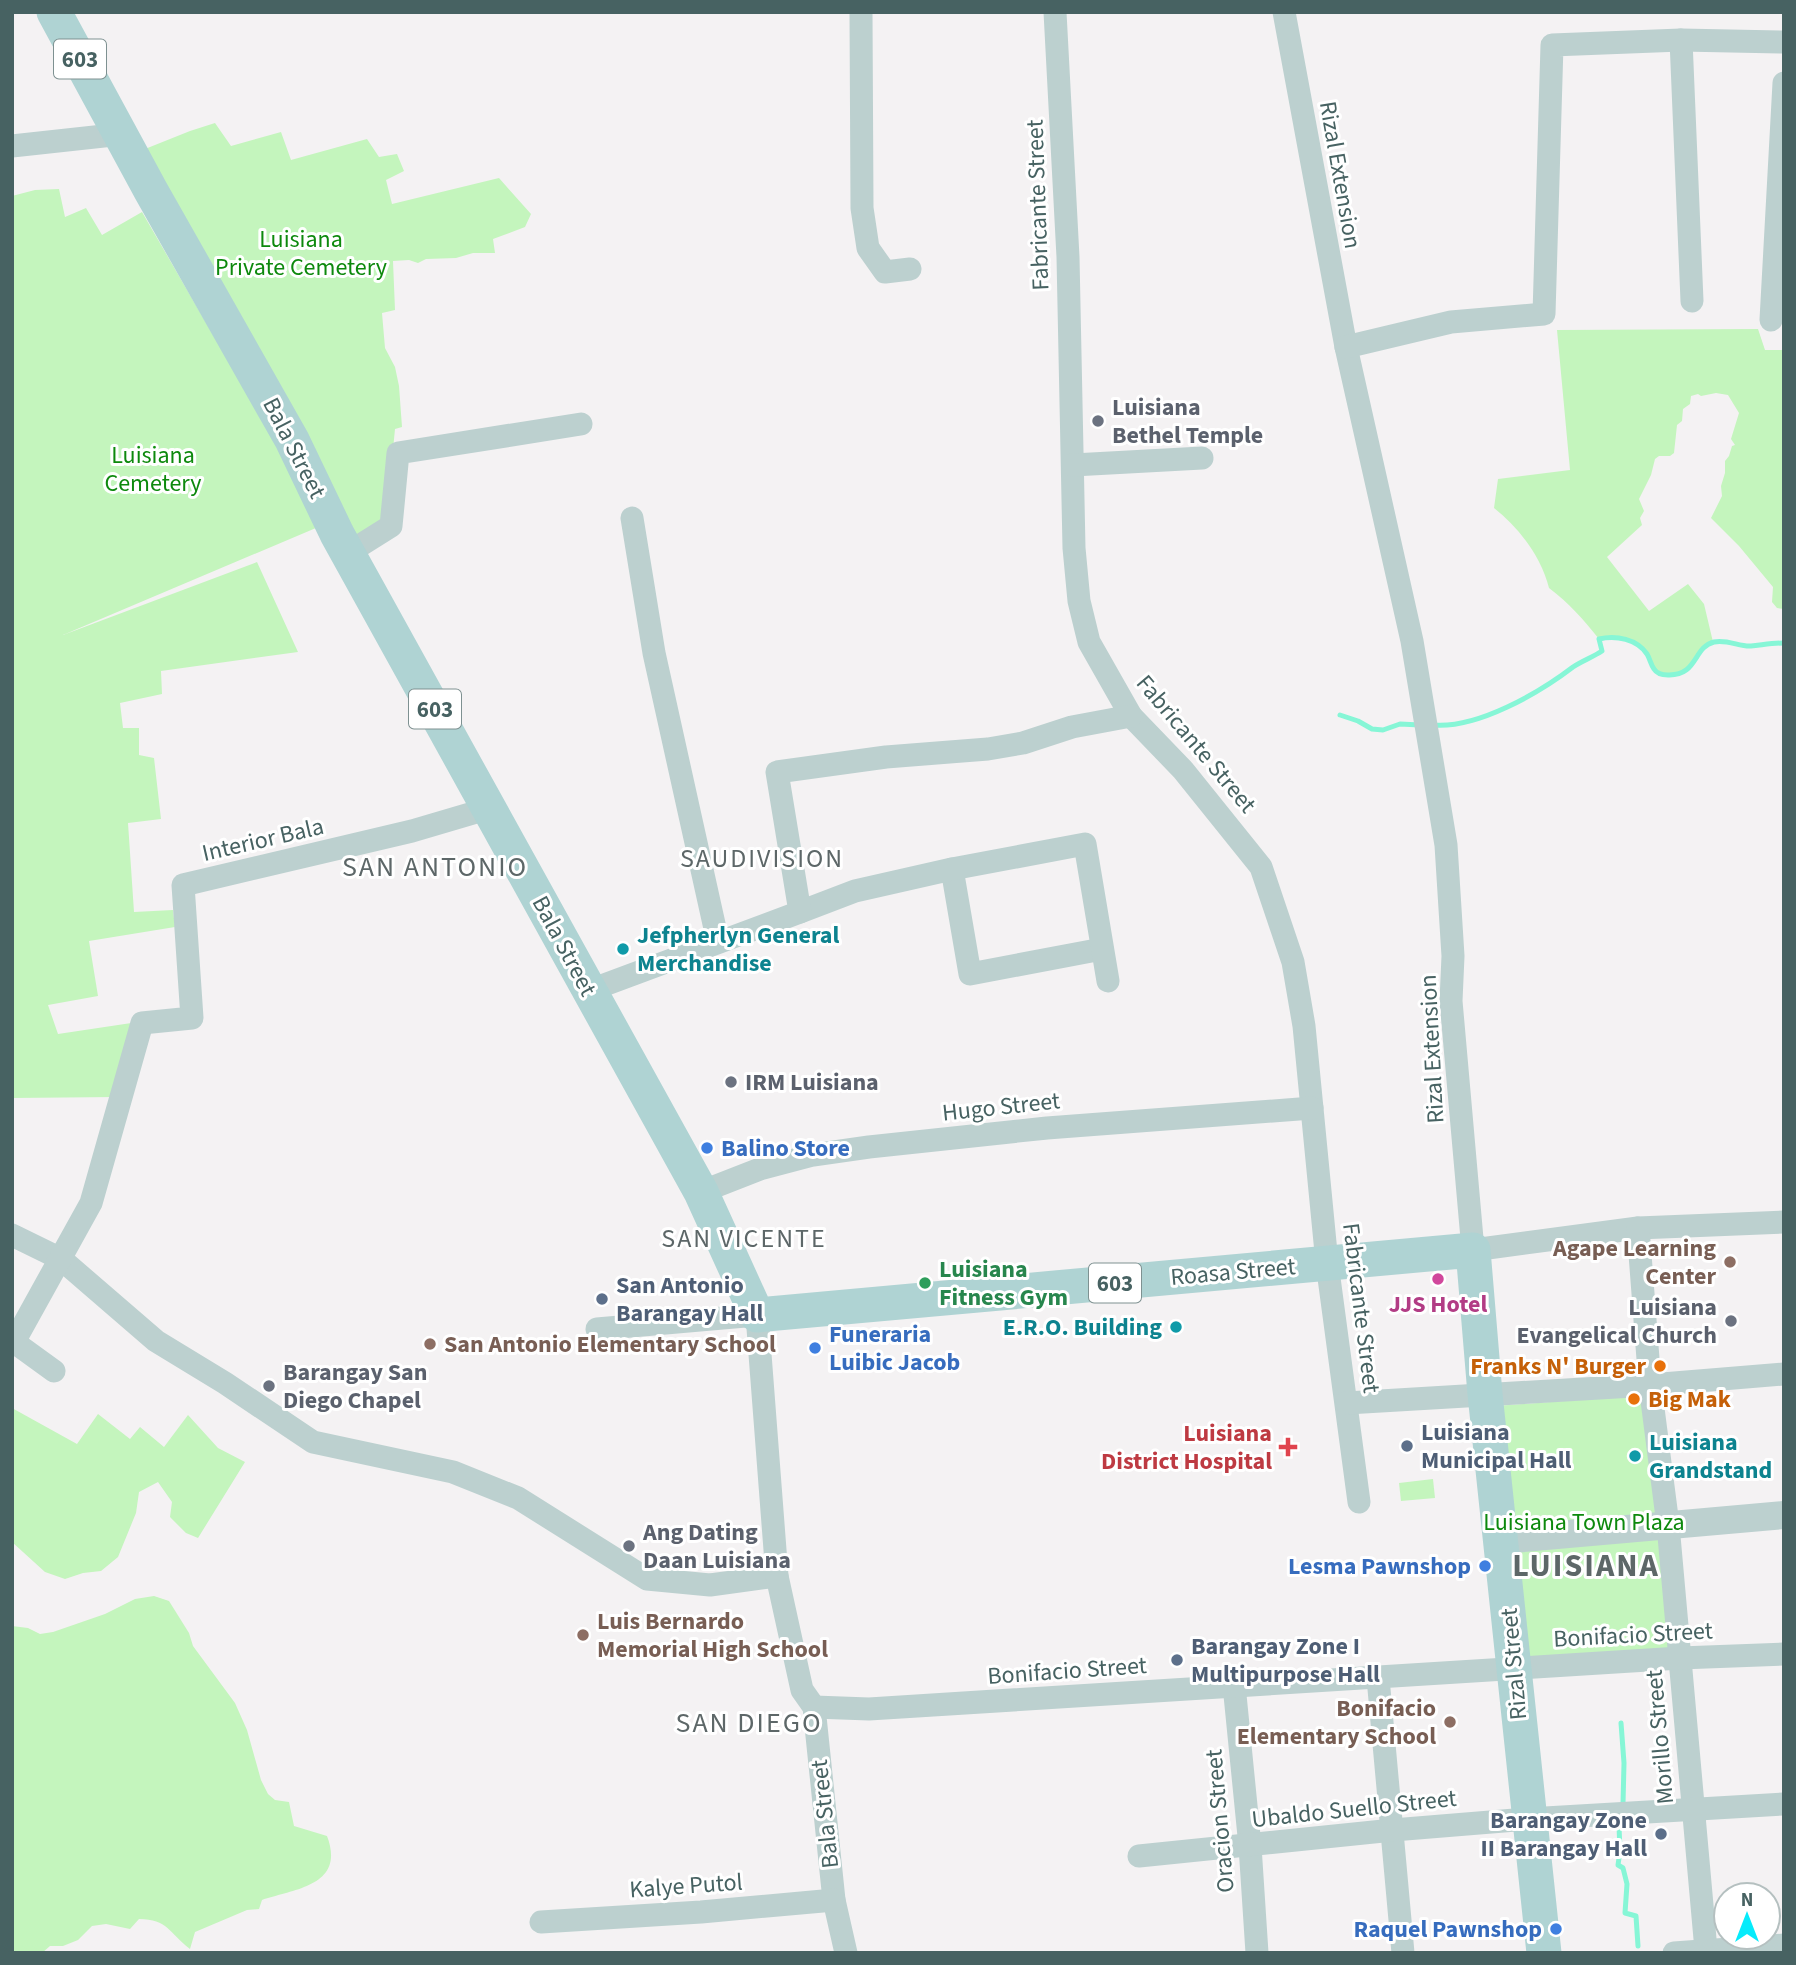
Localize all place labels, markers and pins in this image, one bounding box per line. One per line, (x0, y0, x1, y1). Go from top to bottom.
place label: Luisiana Bethel Temple (1112, 390, 1263, 453)
marker: Luisiana Bethel Temple (1090, 413, 1106, 429)
place label: Jefpherlyn General Merchandise (637, 918, 839, 981)
marker: Jefpherlyn General Merchandise (615, 941, 631, 957)
place label: IRM Luisiana (745, 1065, 879, 1100)
marker: IRM Luisiana (723, 1074, 739, 1090)
place label: Balino Store (721, 1131, 850, 1166)
marker: Balino Store (699, 1140, 715, 1156)
place label: Agape Learning Center (1552, 1231, 1716, 1294)
place label: Luisiana Fitness Gym (939, 1252, 1068, 1315)
marker: Agape Learning Center (1722, 1254, 1738, 1270)
place label: San Antonio Barangay Hall (616, 1268, 763, 1331)
marker: JJS Hotel (1430, 1271, 1446, 1287)
marker: Luisiana Fitness Gym (917, 1275, 933, 1291)
place label: JJS Hotel (1389, 1287, 1487, 1322)
place label: Luisiana Evangelical Church (1516, 1290, 1717, 1353)
marker: San Antonio Barangay Hall (594, 1291, 610, 1307)
place label: E.R.O. Building (1003, 1310, 1162, 1345)
marker: Luisiana Evangelical Church (1723, 1313, 1739, 1329)
place label: Funeraria Luibic Jacob (829, 1317, 960, 1380)
marker: E.R.O. Building (1168, 1319, 1184, 1335)
place label: San Antonio Elementary School (444, 1327, 776, 1362)
marker: San Antonio Elementary School (422, 1336, 438, 1352)
marker: Funeraria Luibic Jacob (807, 1340, 823, 1356)
place label: Franks N' Burger (1470, 1349, 1646, 1384)
place label: Barangay San Diego Chapel (283, 1355, 427, 1418)
marker: Franks N' Burger (1652, 1358, 1668, 1374)
marker: Barangay San Diego Chapel (261, 1378, 277, 1394)
place label: Big Mak (1648, 1382, 1732, 1417)
marker: Big Mak (1626, 1391, 1642, 1407)
place label: Luisiana Municipal Hall (1421, 1415, 1572, 1478)
place label: Luisiana District Hospital (1101, 1416, 1272, 1479)
place label: Luisiana Grandstand (1649, 1425, 1772, 1488)
marker: Luisiana District Hospital (1278, 1437, 1298, 1457)
marker: Luisiana Municipal Hall (1399, 1438, 1415, 1454)
marker: Luisiana Grandstand (1627, 1448, 1643, 1464)
place label: Ang Dating Daan Luisiana (642, 1515, 791, 1578)
marker: Ang Dating Daan Luisiana (621, 1538, 637, 1554)
place label: Lesma Pawnshop (1288, 1549, 1471, 1584)
marker: Lesma Pawnshop (1477, 1558, 1493, 1574)
place label: Luis Bernardo Memorial High School (597, 1604, 828, 1667)
marker: Luis Bernardo Memorial High School (575, 1627, 591, 1643)
place label: Barangay Zone I Multipurpose Hall (1191, 1629, 1380, 1692)
marker: Barangay Zone I Multipurpose Hall (1169, 1652, 1185, 1668)
place label: Bonifacio Elementary School (1237, 1691, 1436, 1754)
marker: Bonifacio Elementary School (1442, 1714, 1458, 1730)
place label: Barangay Zone II Barangay Hall (1480, 1803, 1647, 1866)
marker: Barangay Zone II Barangay Hall (1653, 1826, 1669, 1842)
place label: Raquel Pawnshop (1353, 1912, 1542, 1947)
marker: Raquel Pawnshop (1548, 1921, 1564, 1937)

